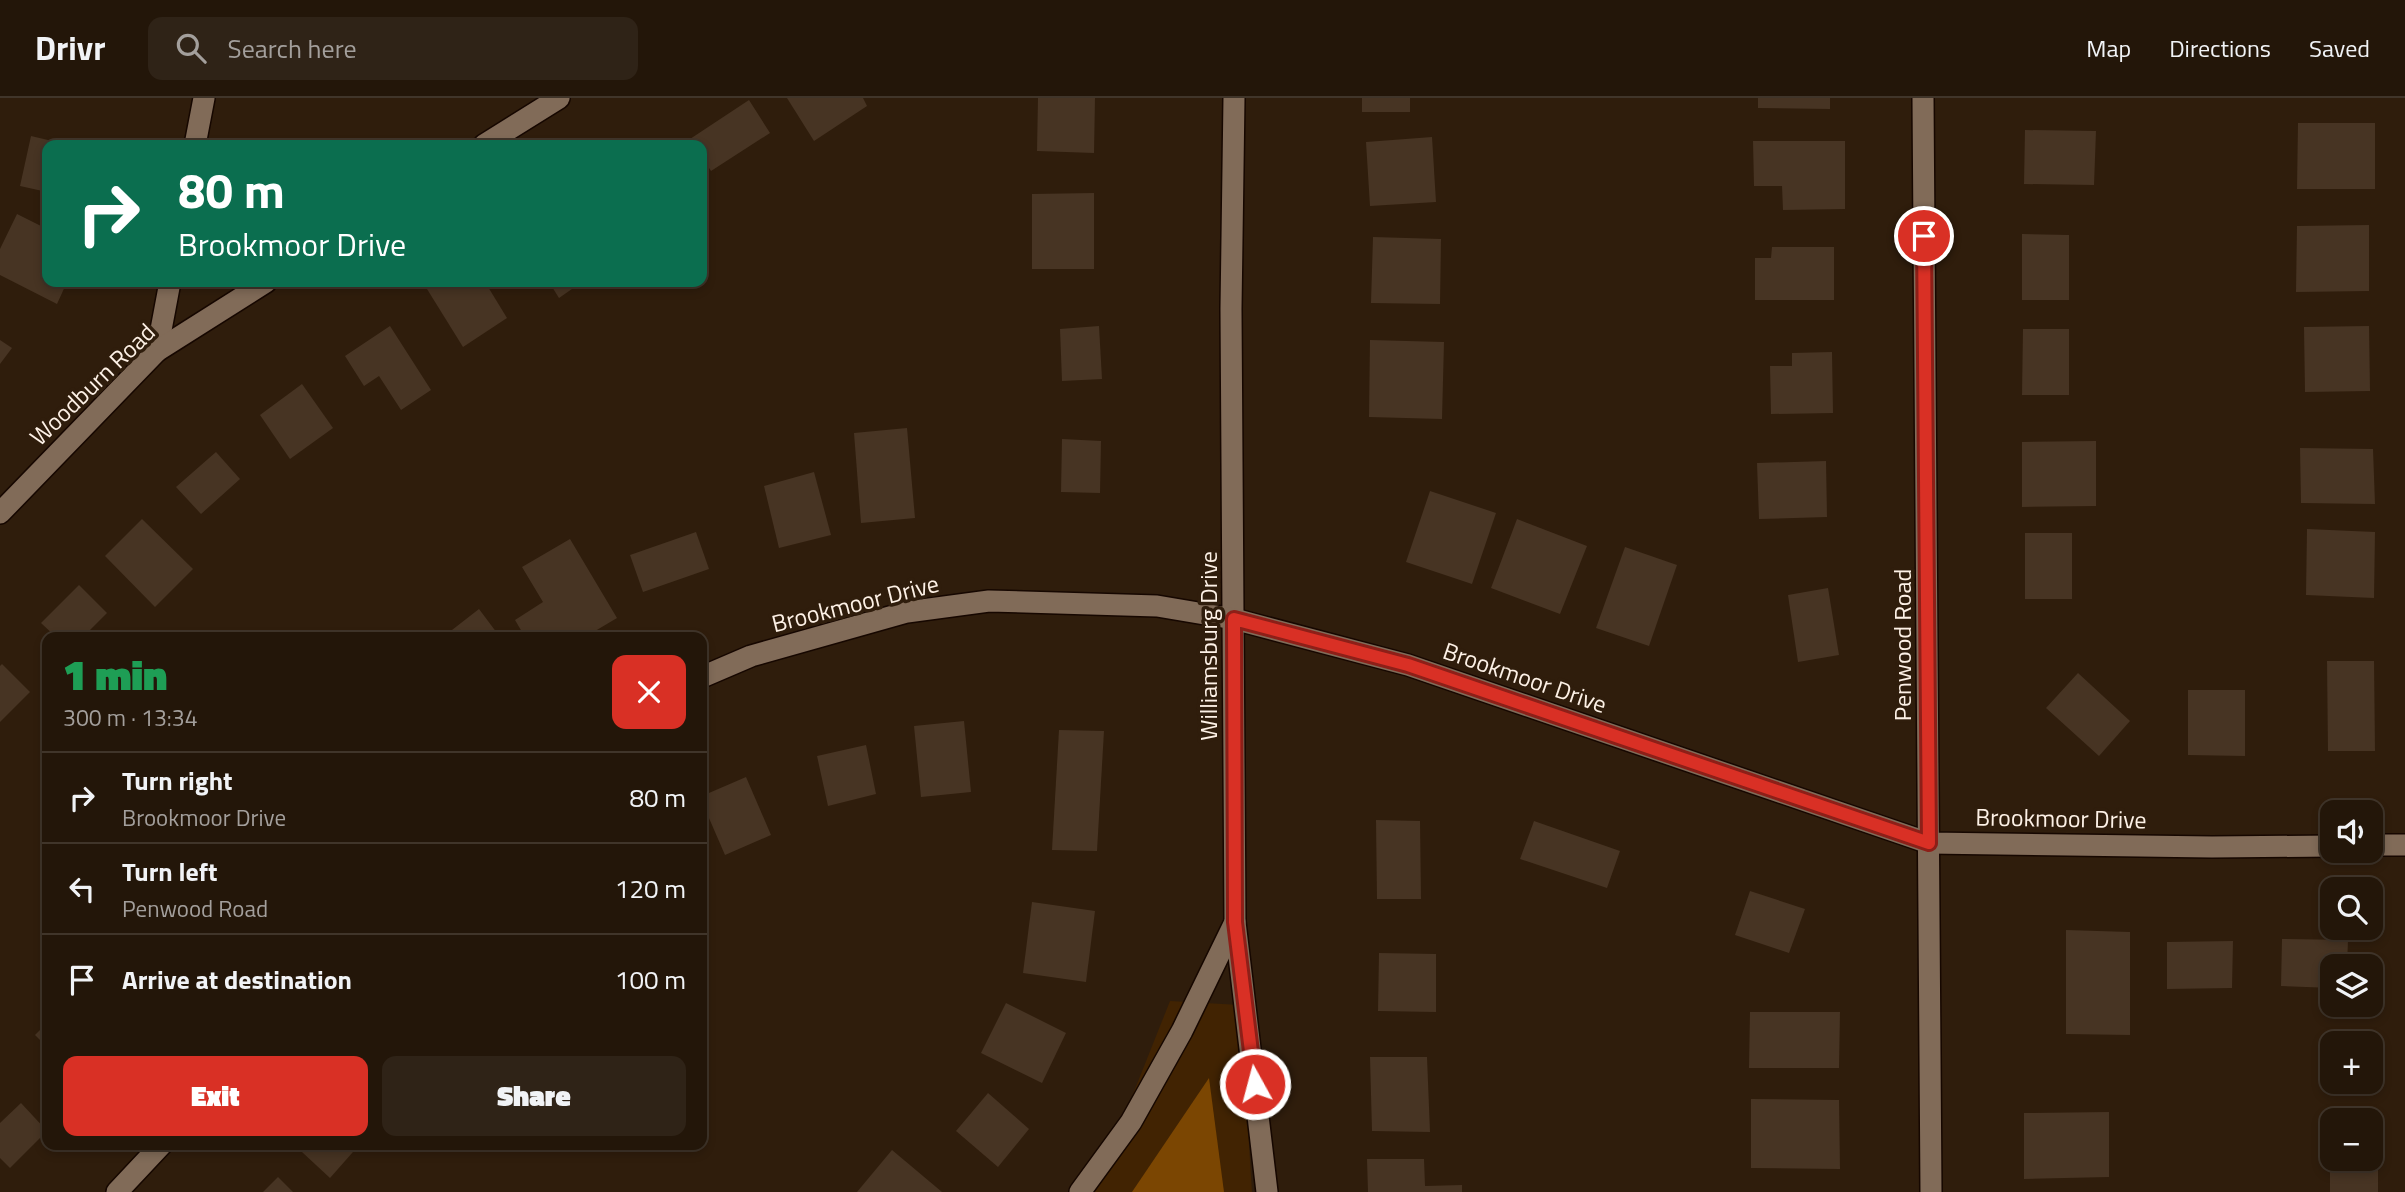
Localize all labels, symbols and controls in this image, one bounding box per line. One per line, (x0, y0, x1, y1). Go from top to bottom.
search box (148, 17, 638, 80)
text: Drivr (35, 23, 106, 73)
icon: search (172, 29, 210, 67)
text: Search here (228, 29, 357, 68)
text: Map (2086, 30, 2131, 66)
text: Directions (2169, 30, 2271, 66)
text: Saved (2309, 30, 2370, 66)
text: 80 m (178, 152, 285, 227)
icon: right (63, 168, 154, 259)
pin (1894, 206, 1954, 266)
icon: arrive (1905, 217, 1943, 255)
text: Brookmoor Drive (178, 220, 406, 268)
street label: Woodburn Road (21, 315, 163, 453)
street label: Williamsburg Drive (1190, 551, 1226, 741)
street label: Brookmoor Drive (768, 565, 942, 641)
street label: Penwood Road (1884, 569, 1920, 721)
street label: Brookmoor Drive (1438, 632, 1612, 722)
text: 1 min (63, 642, 167, 706)
button: close (612, 655, 686, 729)
text: 300 m · 13:34 (63, 700, 198, 735)
text: Turn right (122, 761, 233, 800)
text: 80 m (629, 778, 686, 817)
icon: right (63, 779, 101, 817)
street label: Brookmoor Drive (1975, 799, 2147, 837)
text: Brookmoor Drive (122, 800, 286, 835)
map controls (2320, 800, 2383, 1171)
button: sound (2320, 800, 2383, 863)
text: Turn left (122, 852, 217, 891)
text: 120 m (615, 869, 686, 908)
icon: left (63, 870, 101, 908)
button: search (2320, 877, 2383, 940)
text: Penwood Road (122, 891, 268, 926)
button: layers (2320, 954, 2383, 1017)
text: Arrive at destination (122, 960, 352, 999)
text: 100 m (615, 960, 686, 999)
icon: arrive (63, 961, 101, 999)
button: + (2320, 1031, 2383, 1094)
position arrow (1218, 1047, 1292, 1121)
button: Exit (63, 1056, 368, 1136)
button: Share (382, 1056, 686, 1136)
button: − (2320, 1108, 2383, 1171)

